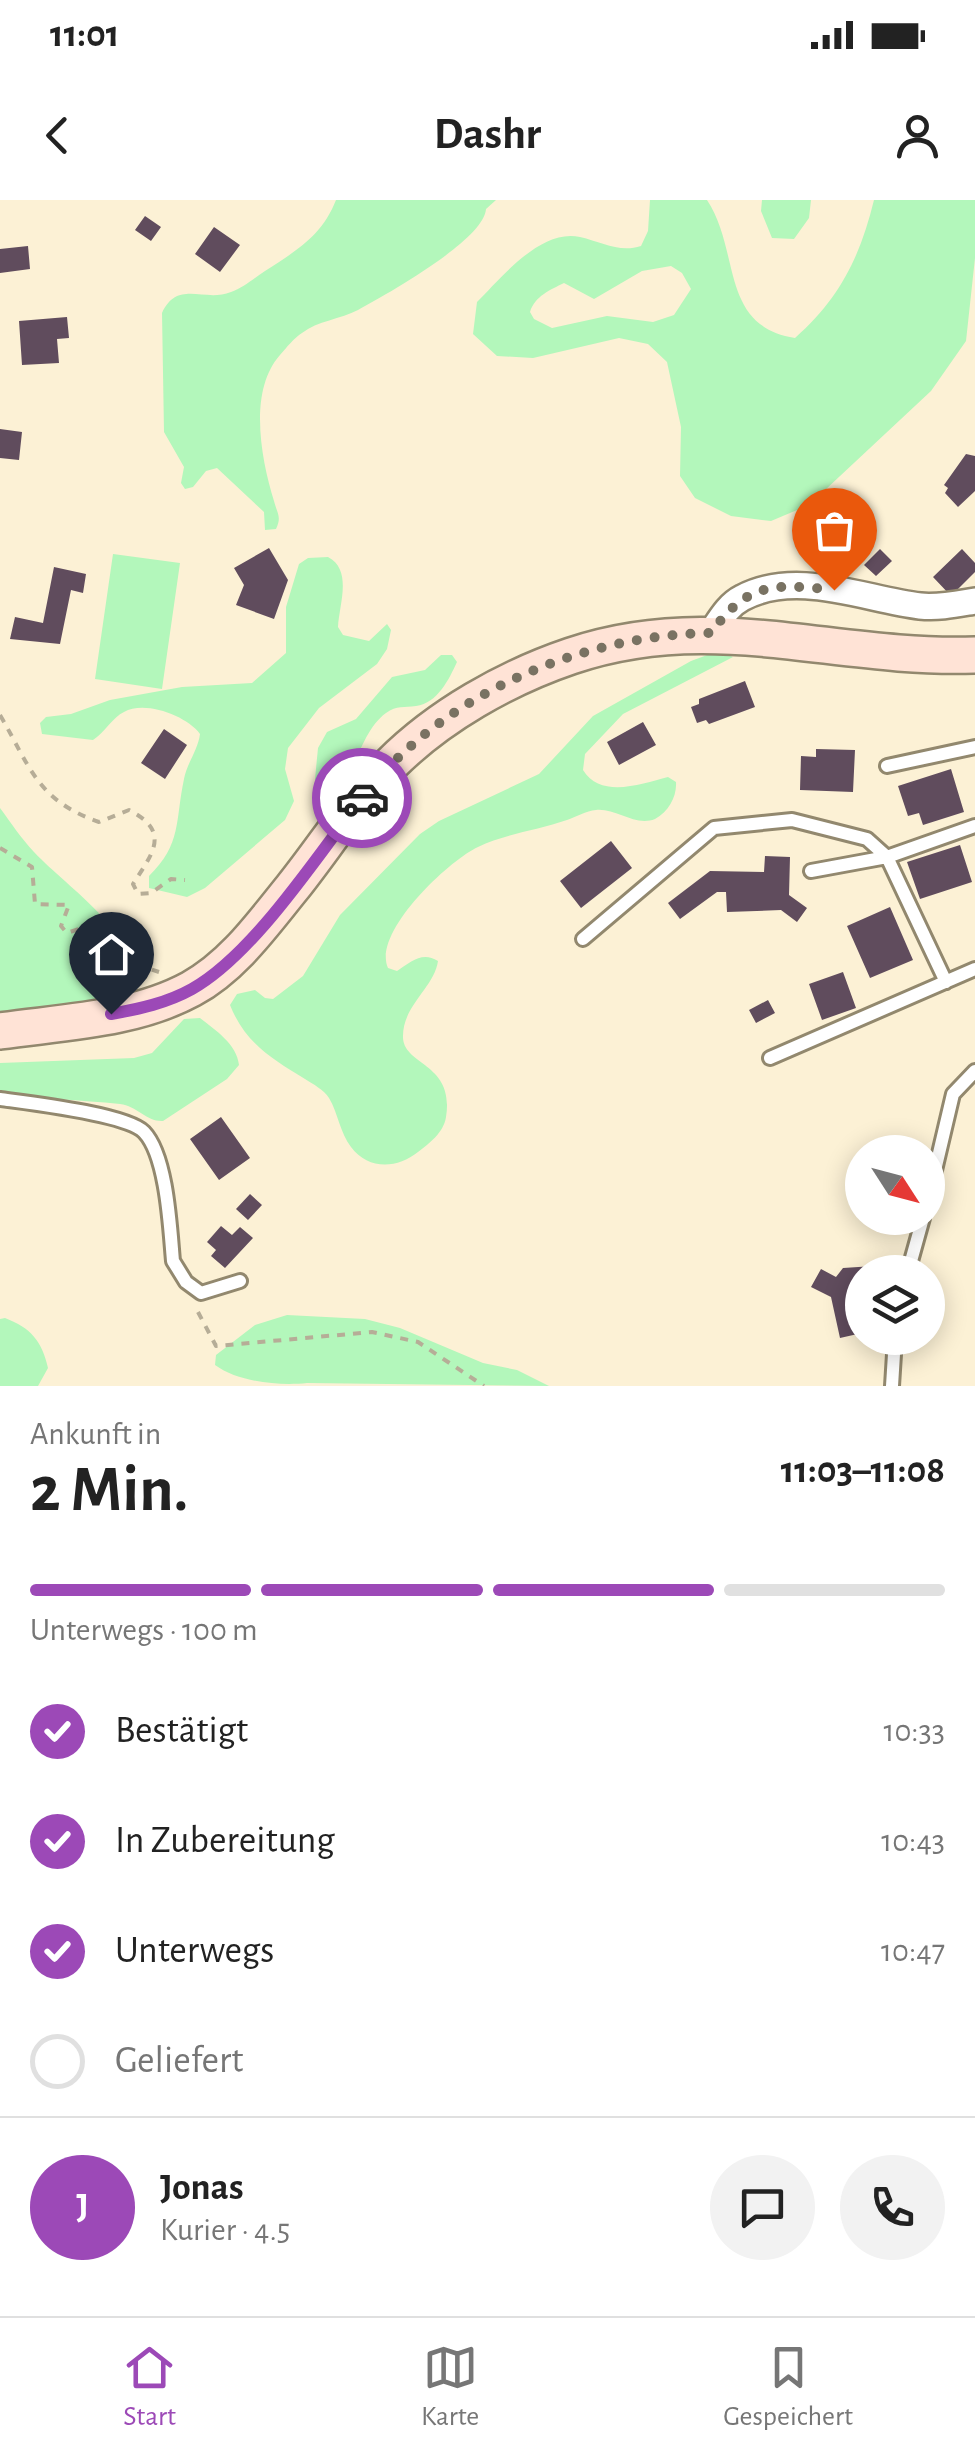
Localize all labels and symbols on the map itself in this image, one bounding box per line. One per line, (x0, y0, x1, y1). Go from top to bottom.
pin (792, 488, 877, 591)
courier (312, 748, 412, 848)
pin (69, 912, 154, 1015)
north arrow (845, 1135, 945, 1235)

